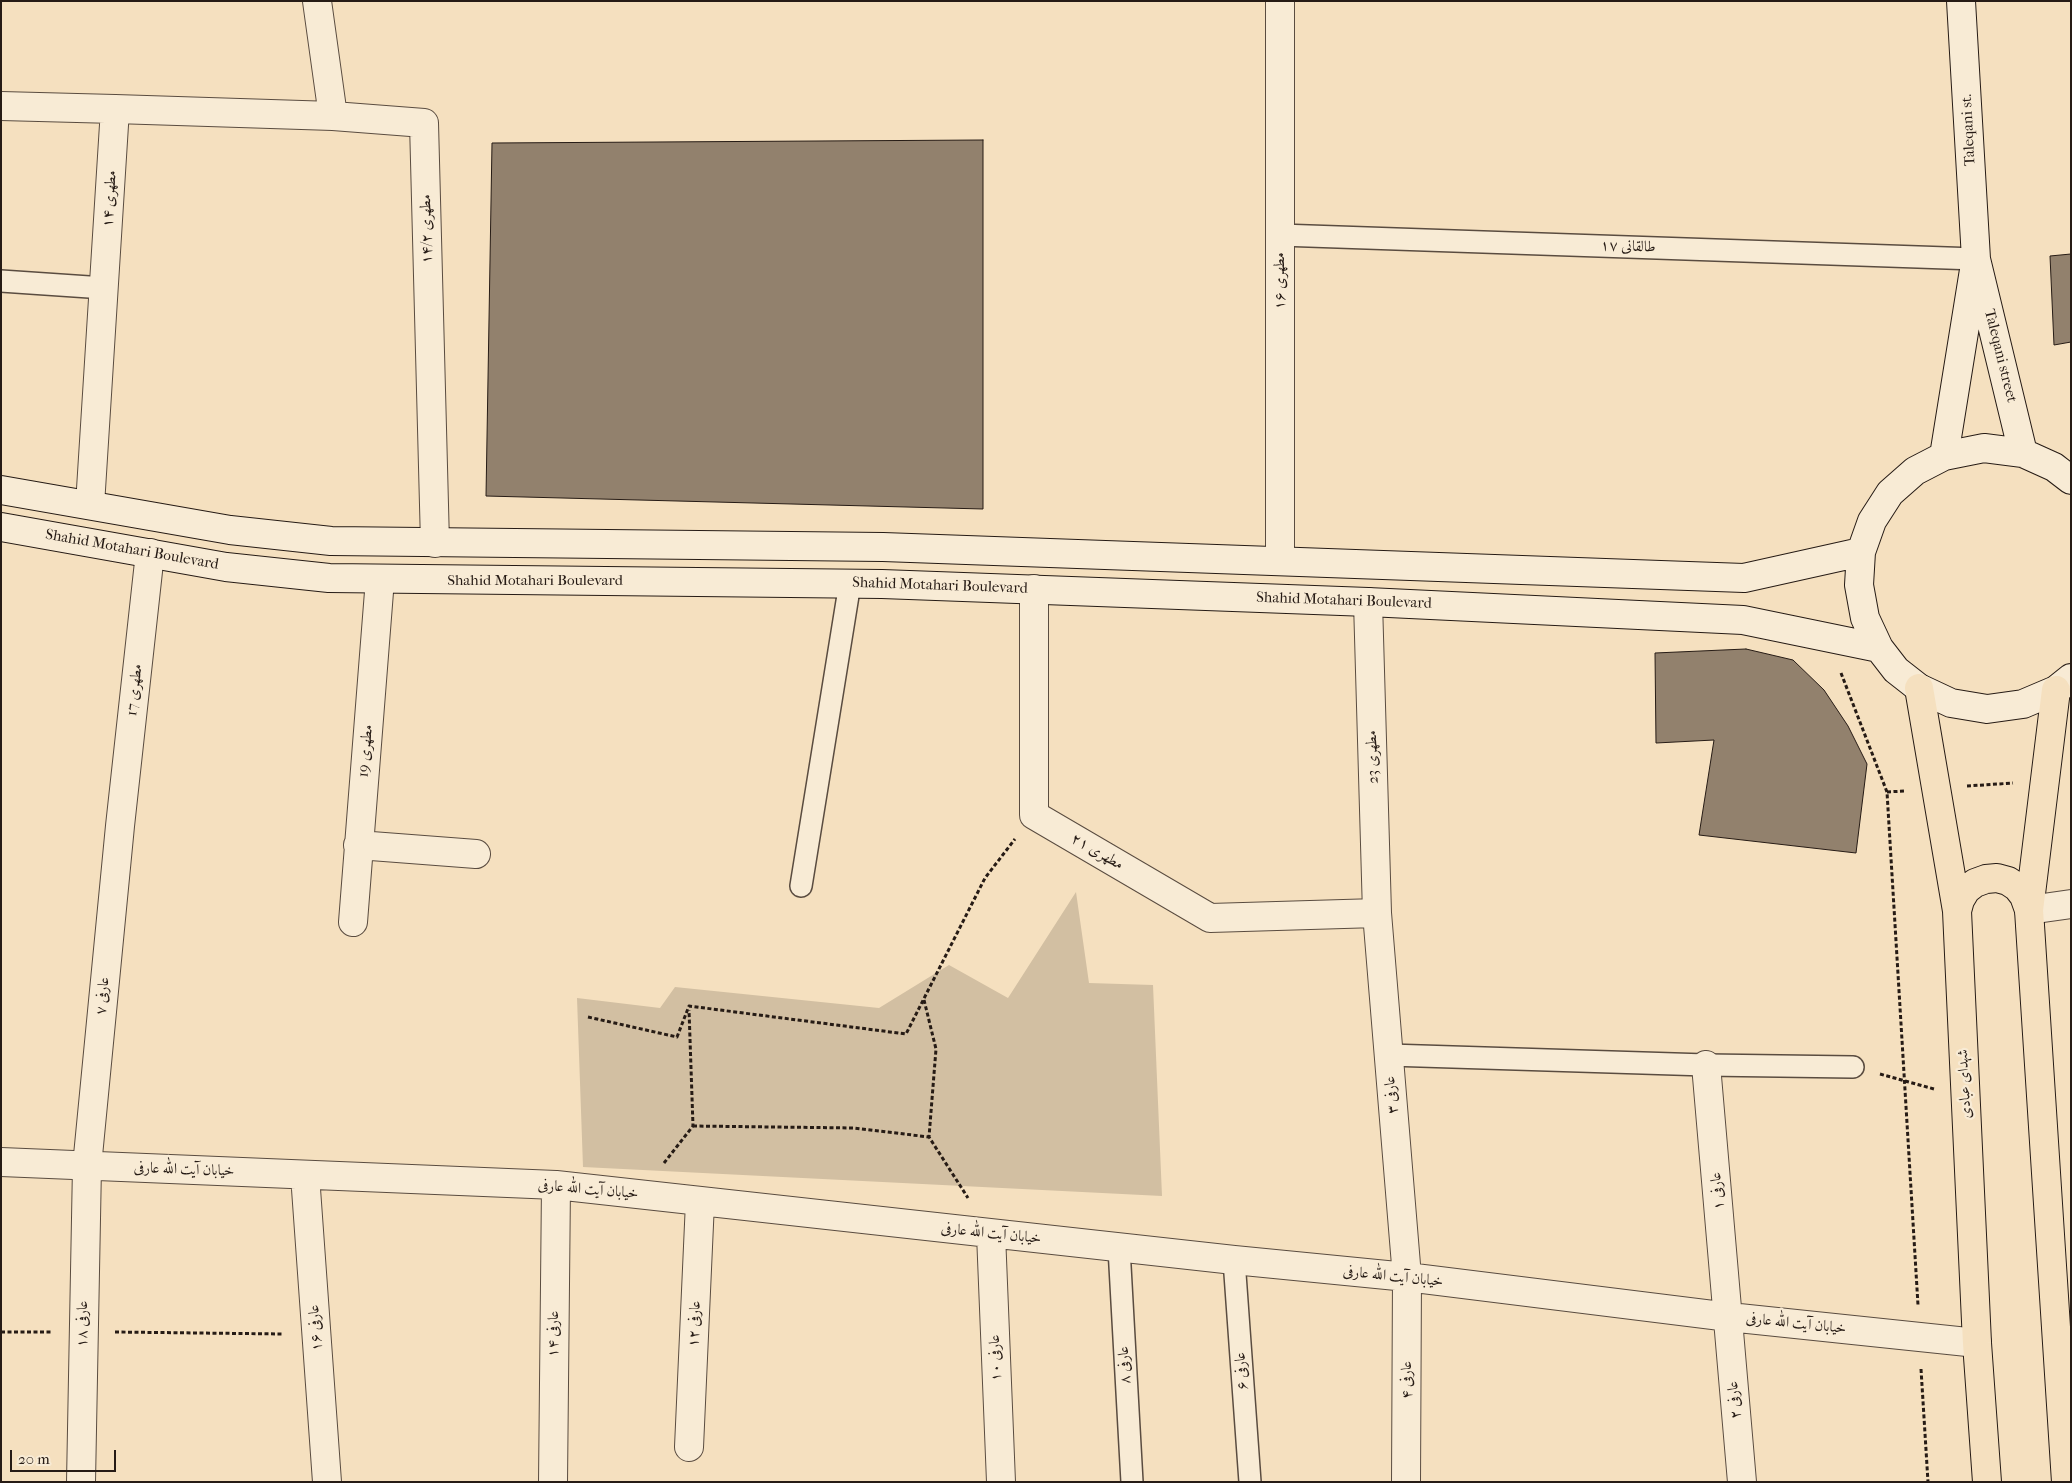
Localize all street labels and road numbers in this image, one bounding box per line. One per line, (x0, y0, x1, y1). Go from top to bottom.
street label: Taleqani st. (1958, 94, 1980, 166)
street label: مطهری ۱۴ (99, 170, 121, 228)
street label: مطهری ۱۴/۲ (417, 194, 437, 264)
street label: طالقانی ۱۷ (1600, 237, 1656, 257)
street label: مطهری ۱۶ (1271, 252, 1289, 310)
street label: Taleqani street (1980, 307, 2020, 405)
street label: Shahid Motahari Boulevard (44, 526, 220, 574)
street label: Shahid Motahari Boulevard (447, 572, 623, 590)
street label: Shahid Motahari Boulevard (852, 574, 1028, 598)
street label: Shahid Motahari Boulevard (1256, 589, 1432, 613)
street label: مطهری 17 (123, 663, 147, 717)
street label: مطهری 19 (355, 724, 377, 778)
street label: مطهری 23 (1363, 730, 1383, 784)
street label: مطهری ۲۱ (1068, 830, 1126, 874)
street label: عارفی ۷ (92, 976, 114, 1016)
street label: شهدای عبادی (1954, 1049, 1976, 1119)
street label: عارفی ۳ (1381, 1075, 1403, 1115)
street label: خیابان آیت الله عارفی (133, 1159, 235, 1181)
street label: عارفی ۱ (1707, 1171, 1729, 1211)
street label: خیابان آیت الله عارفی (537, 1177, 639, 1203)
street label: خیابان آیت الله عارفی (940, 1220, 1042, 1248)
street label: خیابان آیت الله عارفی (1342, 1263, 1444, 1291)
street label: عارفی ۱۸ (74, 1300, 92, 1348)
street label: عارفی ۱۲ (685, 1300, 705, 1348)
street label: عارفی ۱۶ (305, 1304, 327, 1352)
street label: عارفی ۱۴ (545, 1310, 563, 1358)
street label: خیابان آیت الله عارفی (1745, 1310, 1847, 1338)
street label: عارفی ۱۰ (986, 1334, 1006, 1382)
street label: عارفی ۸ (1115, 1346, 1135, 1384)
street label: عارفی ۶ (1232, 1351, 1252, 1391)
street label: عارفی ۴ (1398, 1361, 1416, 1399)
street label: عارفی ۲ (1724, 1380, 1746, 1420)

